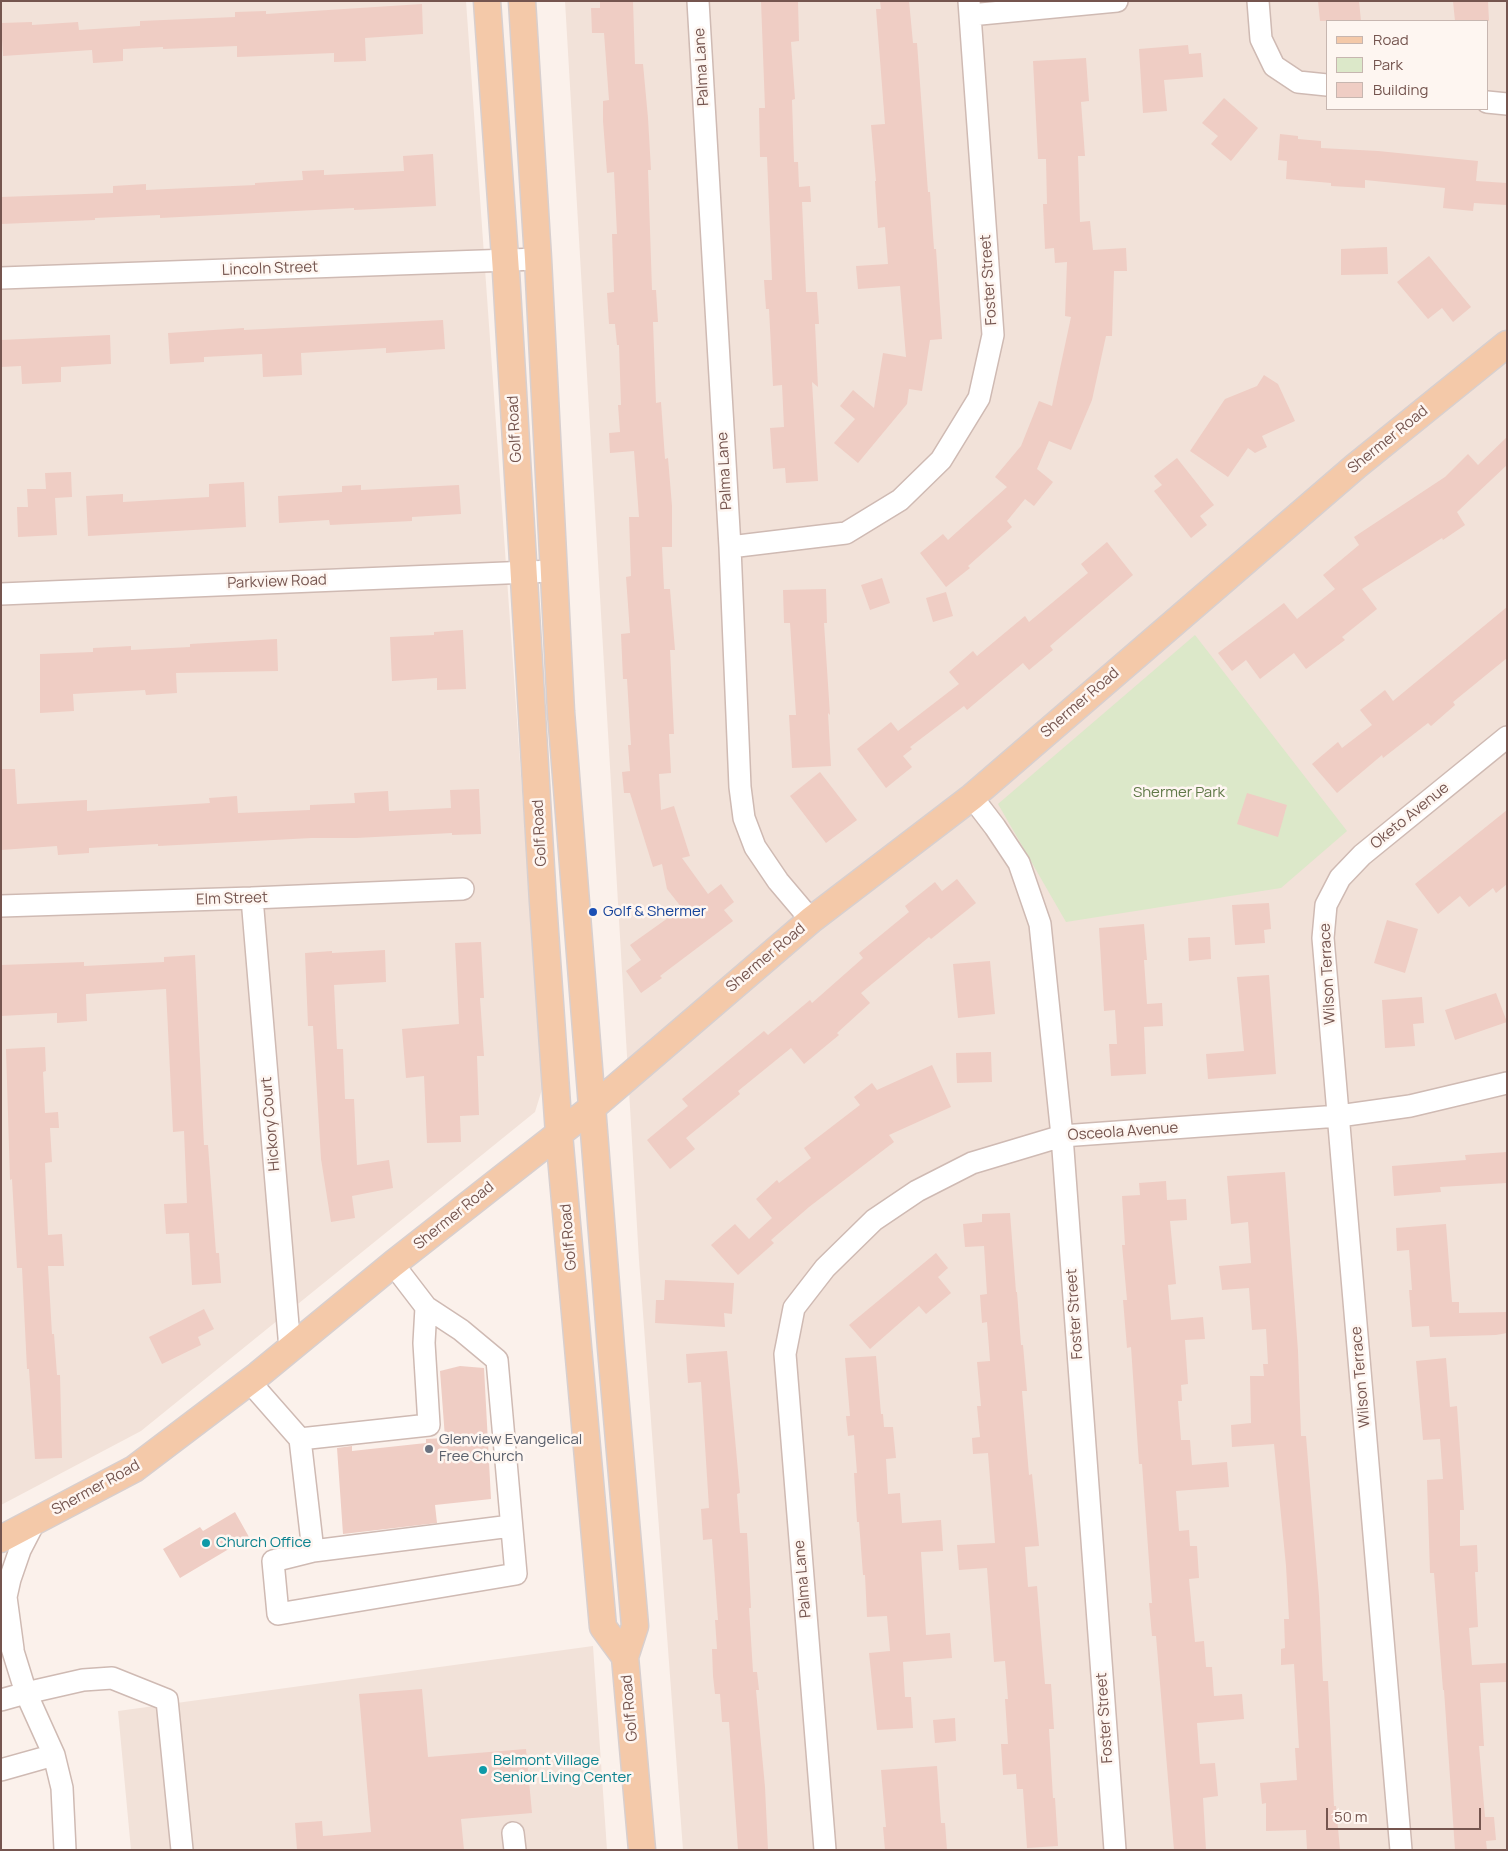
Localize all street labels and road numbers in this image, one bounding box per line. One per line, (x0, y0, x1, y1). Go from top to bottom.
street label: Palma Lane (691, 27, 713, 107)
street label: Foster Street (977, 234, 1001, 326)
street label: Lincoln Street (221, 258, 319, 280)
street label: Golf Road (504, 395, 526, 463)
street label: Shermer Road (1344, 402, 1432, 478)
street label: Palma Lane (714, 431, 736, 511)
street label: Parkview Road (227, 571, 327, 593)
street label: Shermer Road (1037, 664, 1123, 742)
street label: Oketo Avenue (1367, 779, 1453, 853)
street label: Golf Road (529, 799, 551, 867)
street label: Elm Street (196, 889, 268, 909)
street label: Shermer Road (723, 920, 809, 996)
street label: Wilson Terrace (1316, 923, 1340, 1025)
street label: Hickory Court (258, 1076, 284, 1172)
street label: Osceola Avenue (1067, 1119, 1179, 1145)
street label: Shermer Road (410, 1178, 498, 1254)
street label: Golf Road (557, 1203, 581, 1271)
street label: Foster Street (1063, 1268, 1087, 1360)
street label: Wilson Terrace (1348, 1326, 1374, 1428)
street label: Shermer Road (49, 1456, 143, 1520)
street label: Palma Lane (791, 1539, 815, 1619)
street label: Foster Street (1093, 1672, 1117, 1764)
street label: Golf Road (618, 1674, 642, 1742)

